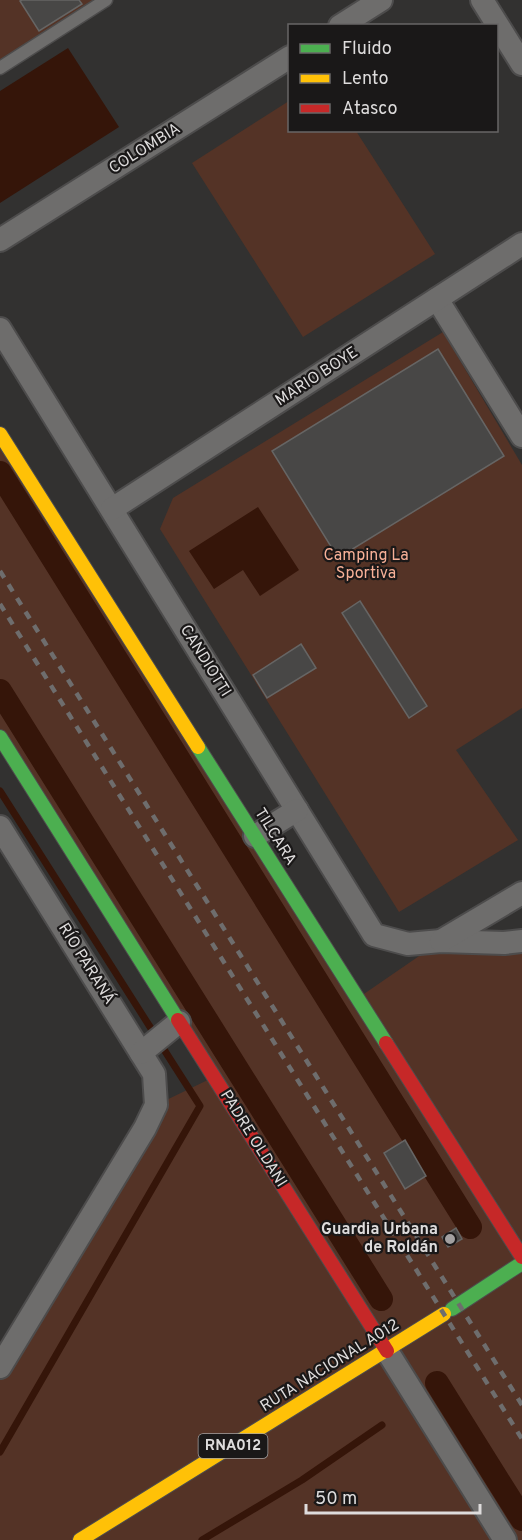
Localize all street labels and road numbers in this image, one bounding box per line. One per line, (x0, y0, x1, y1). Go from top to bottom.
street label: COLOMBIA (106, 119, 185, 179)
street label: MARIO BOYE (272, 343, 362, 411)
street label: CANDIOTTI (175, 621, 235, 701)
street label: TILCARA (250, 805, 301, 870)
street label: RÍO PARANÁ (53, 919, 121, 1008)
street label: PADRE OLDANI (215, 1087, 291, 1191)
street label: RUTA NACIONAL A012 (257, 1315, 403, 1417)
road number: RNA012 (198, 1434, 268, 1458)

